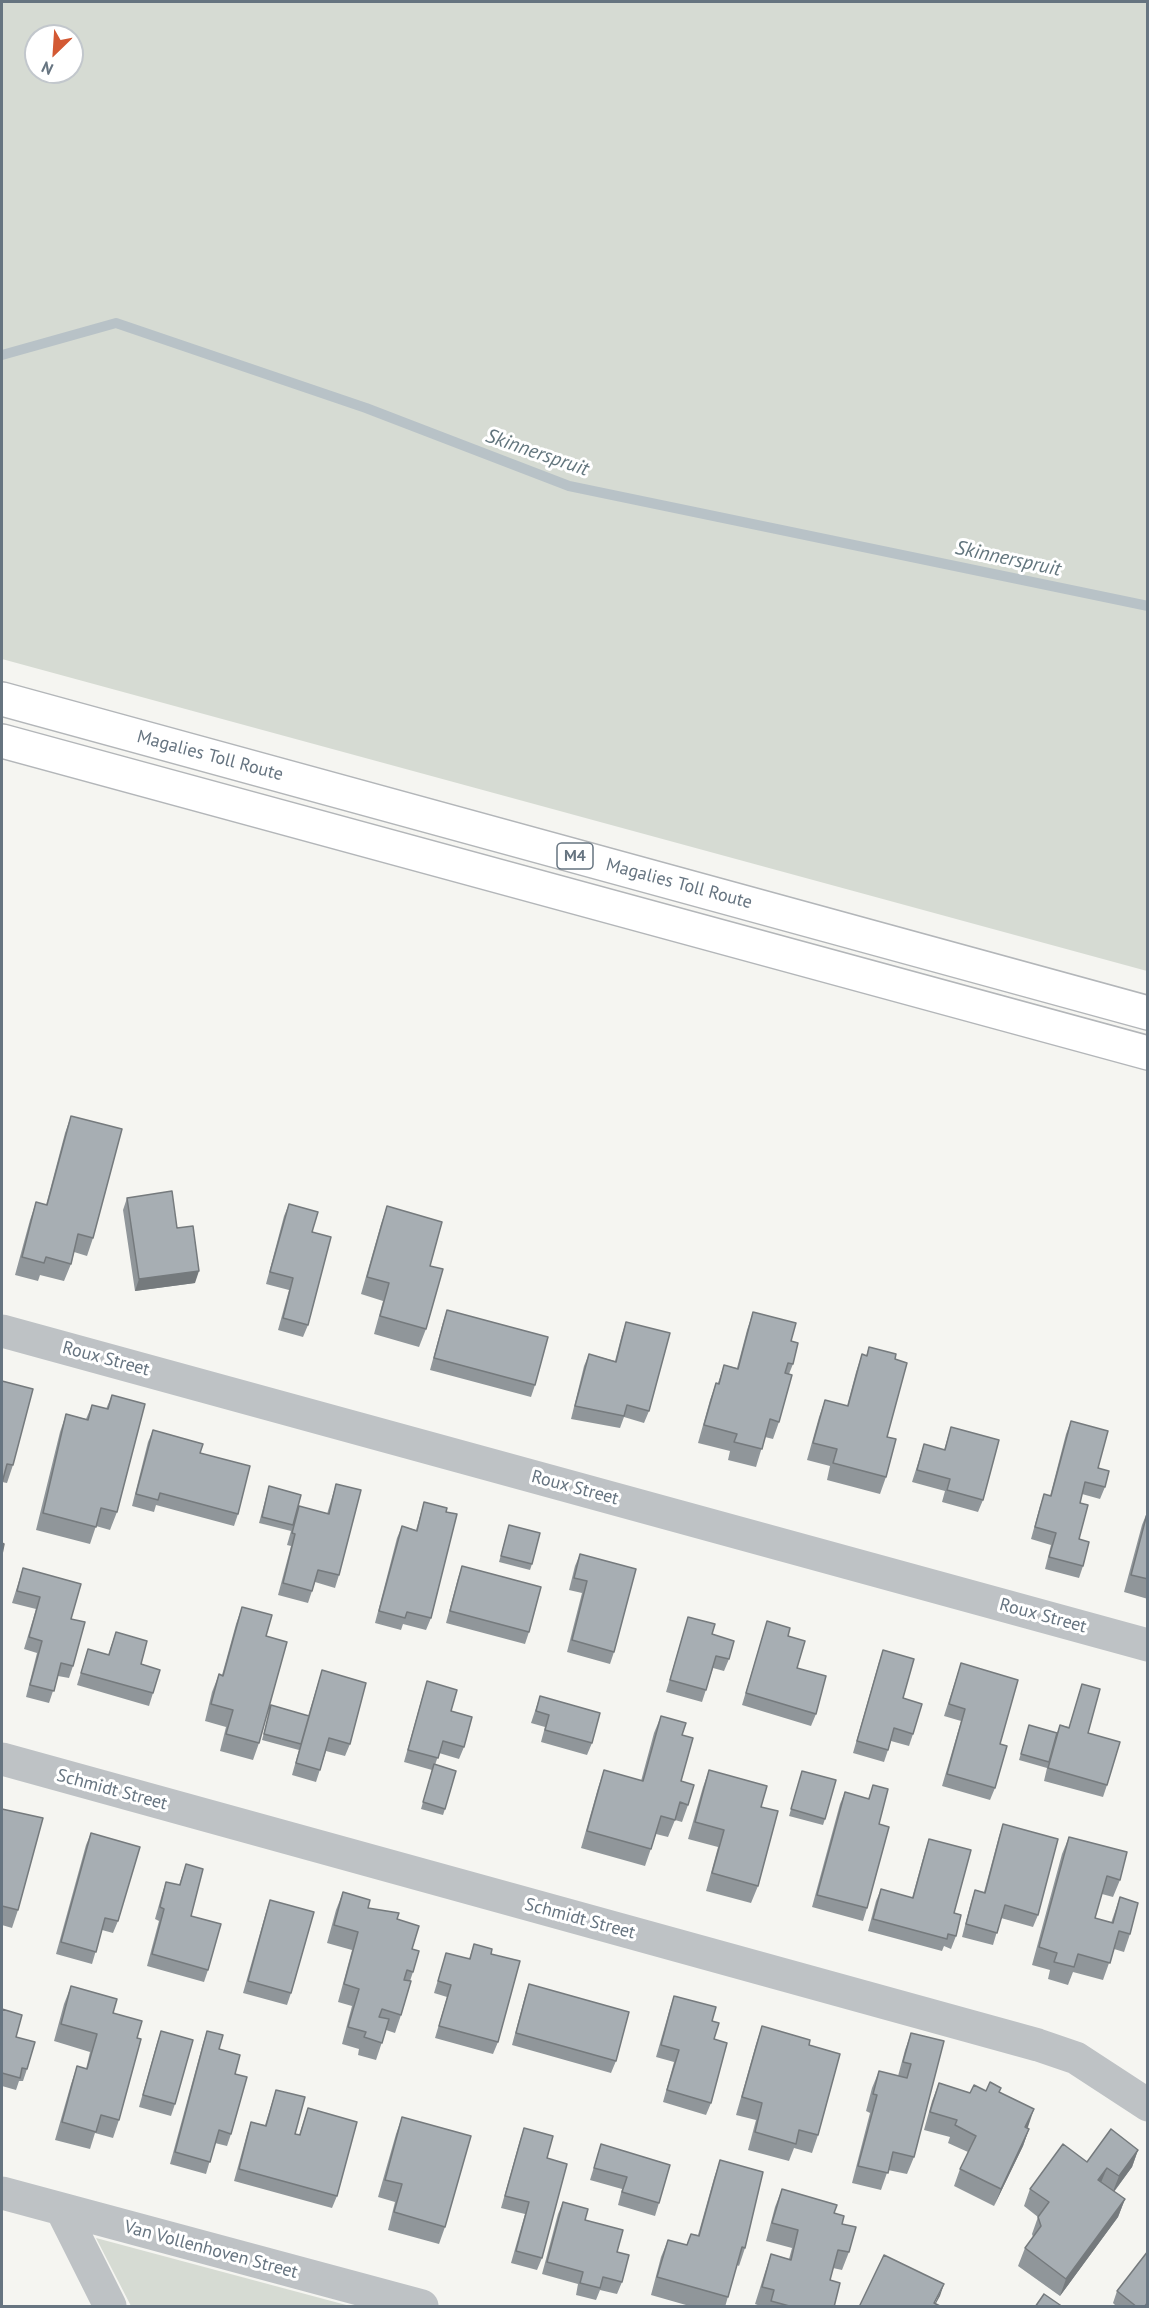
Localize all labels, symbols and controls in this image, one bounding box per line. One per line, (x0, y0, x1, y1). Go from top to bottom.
north arrow (24, 24, 84, 84)
text: N (38, 57, 56, 80)
water label: Skinnerspruit (482, 424, 592, 482)
water label: Skinnerspruit (953, 536, 1063, 582)
street label: Magalies Toll Route (135, 726, 285, 786)
road number: M4 (557, 843, 593, 869)
street label: Magalies Toll Route (604, 854, 754, 914)
street label: Roux Street (60, 1337, 152, 1381)
street label: Roux Street (529, 1466, 621, 1510)
street label: Roux Street (997, 1594, 1089, 1638)
street label: Schmidt Street (54, 1765, 170, 1815)
street label: Schmidt Street (522, 1894, 638, 1944)
street label: Van Vollenhoven Street (122, 2216, 300, 2284)

